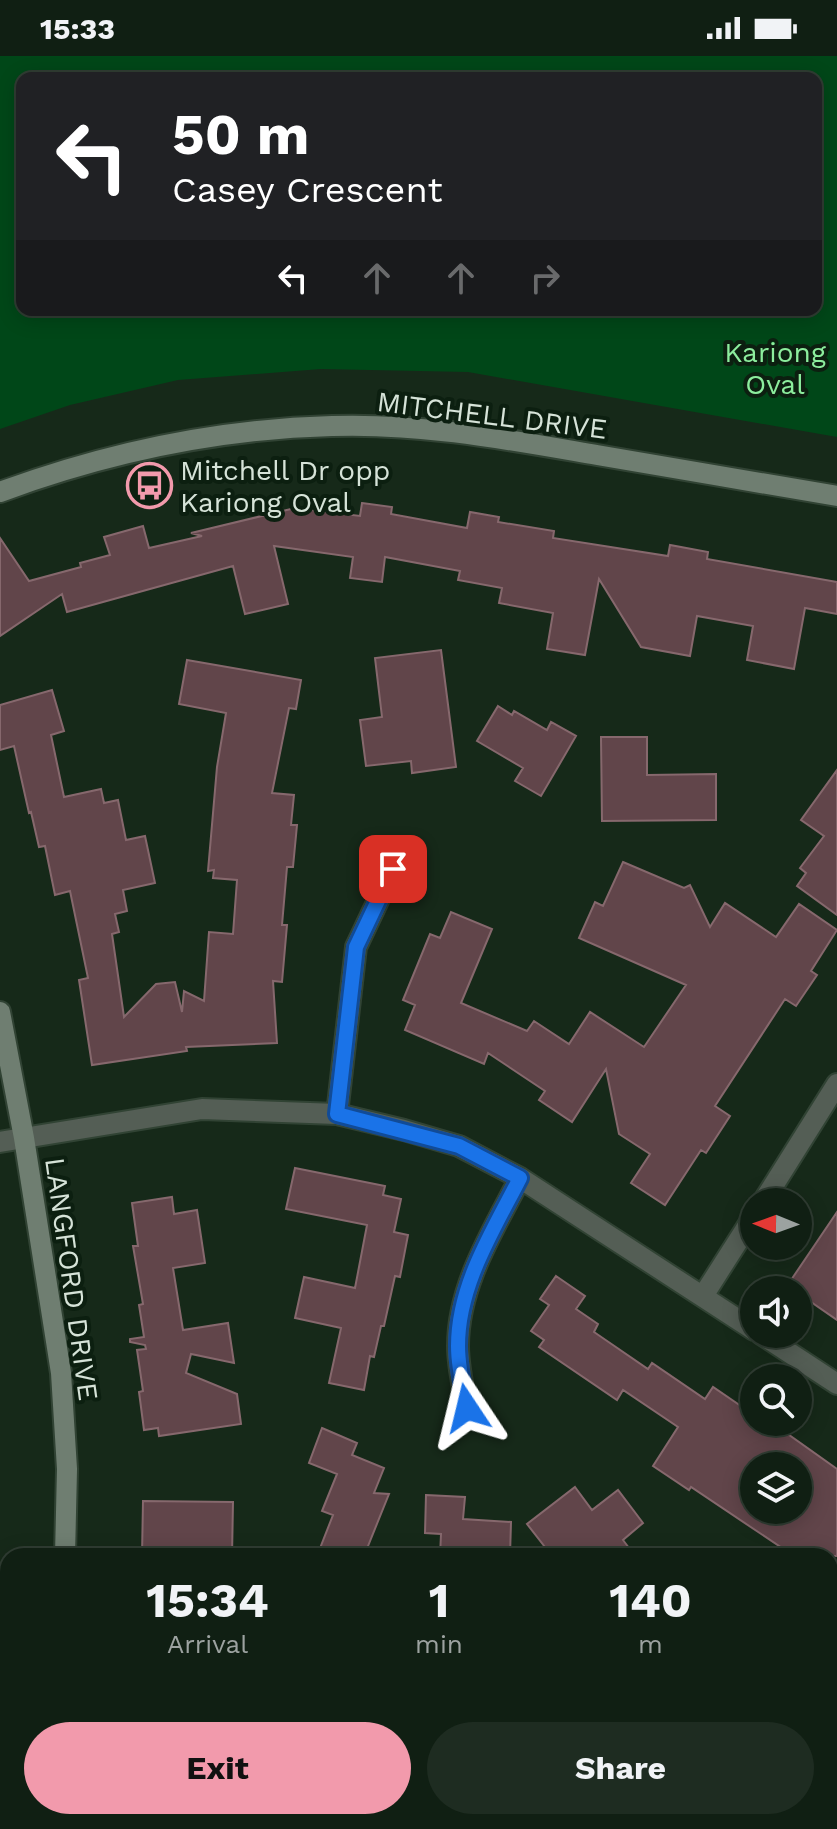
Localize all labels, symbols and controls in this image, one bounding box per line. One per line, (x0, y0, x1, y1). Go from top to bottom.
text: 15:33 (40, 11, 115, 46)
text: 50 m (172, 102, 309, 168)
icon: left (40, 104, 144, 208)
text: Casey Crescent (172, 169, 443, 211)
icon: left (271, 256, 315, 300)
icon: ahead (355, 256, 399, 300)
icon: ahead (439, 256, 483, 300)
icon: right (523, 256, 567, 300)
park label: Kariong Oval (724, 336, 826, 401)
street label: MITCHELL DRIVE (375, 385, 609, 446)
place label: Mitchell Dr opp Kariong Oval (180, 454, 390, 519)
bus stop icon: Mitchell Dr opp Kariong Oval (125, 462, 173, 510)
pin (359, 835, 427, 903)
icon: arrive (371, 847, 415, 891)
street label: LANGFORD DRIVE (38, 1155, 105, 1403)
north arrow (740, 1188, 812, 1260)
map controls (740, 1188, 812, 1524)
button: sound (740, 1276, 812, 1348)
button: search (740, 1364, 812, 1436)
position arrow (425, 1366, 509, 1450)
button: layers (740, 1452, 812, 1524)
text: 15:34 (146, 1572, 269, 1629)
text: 1 (429, 1572, 449, 1629)
text: 140 (609, 1572, 692, 1629)
text: Arrival (167, 1629, 248, 1659)
text: min (415, 1629, 463, 1659)
text: m (638, 1629, 663, 1659)
button: Exit (24, 1722, 411, 1814)
button: Share (427, 1722, 814, 1814)

